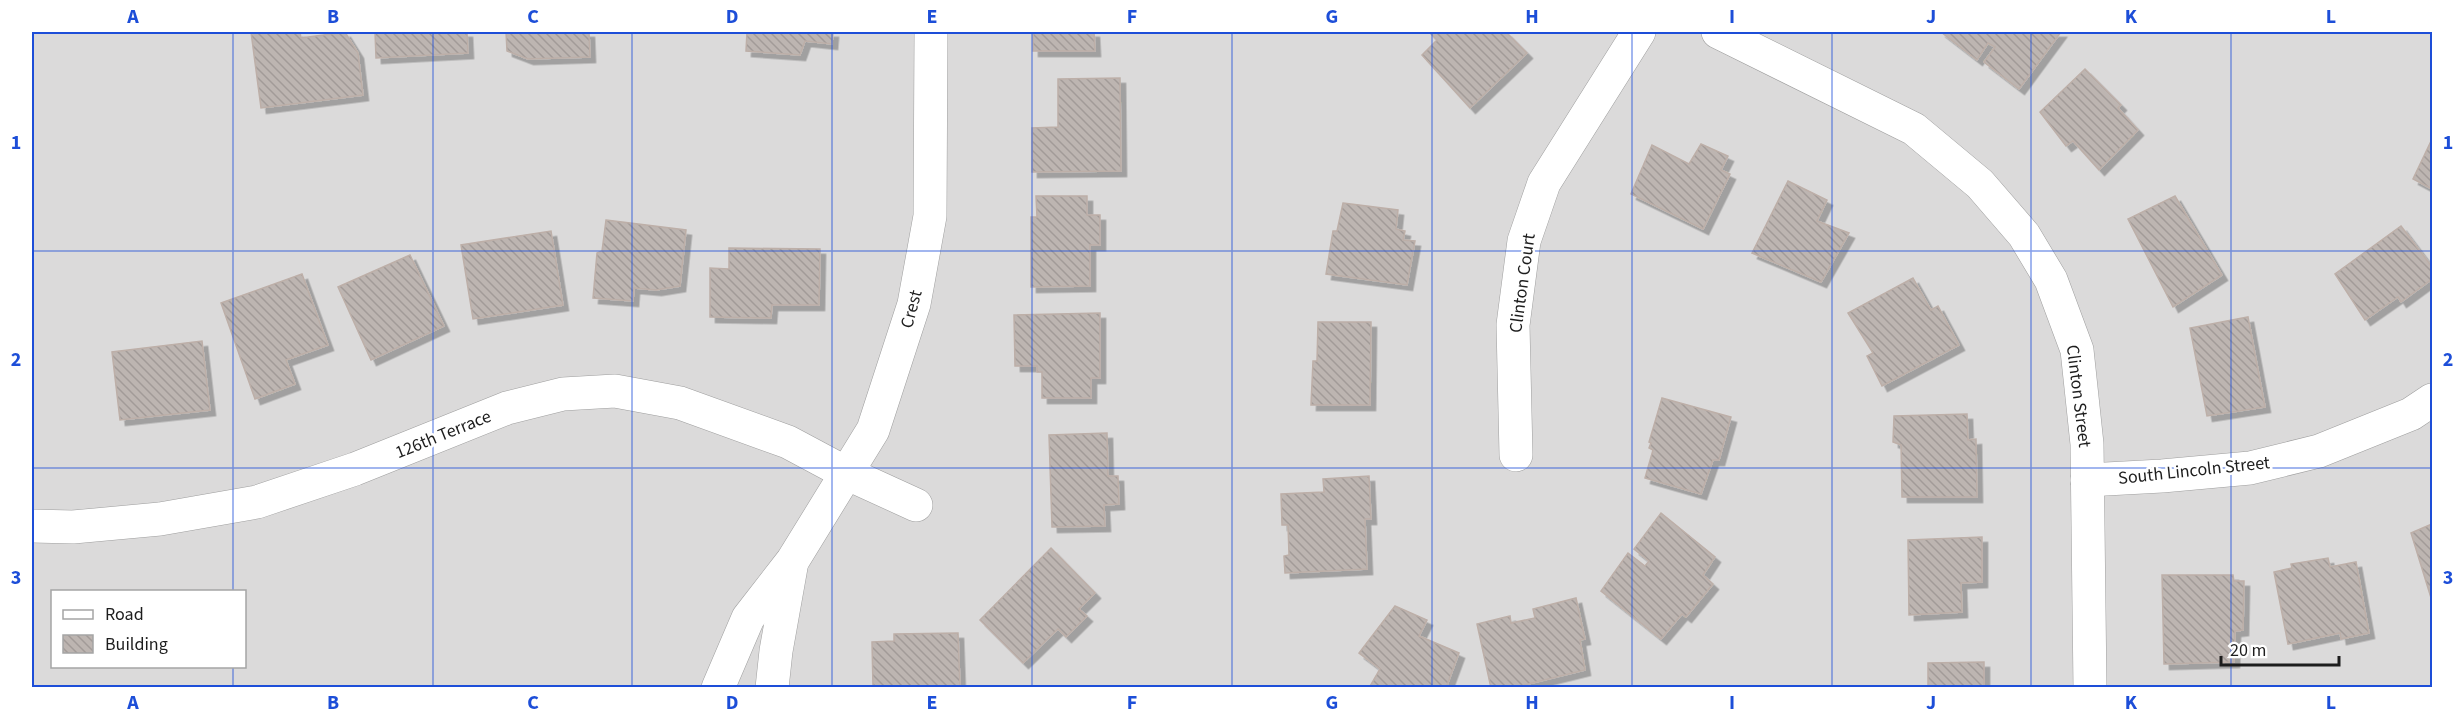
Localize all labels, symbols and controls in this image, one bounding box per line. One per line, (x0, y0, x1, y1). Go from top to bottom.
text: A (126, 3, 139, 31)
text: B (327, 3, 339, 31)
text: C (527, 3, 539, 31)
text: D (726, 3, 738, 31)
text: E (927, 3, 937, 31)
text: F (1127, 3, 1137, 31)
text: G (1326, 3, 1338, 31)
text: H (1525, 3, 1539, 31)
text: I (1729, 3, 1735, 31)
text: J (1926, 3, 1936, 31)
text: K (2125, 3, 2138, 31)
text: L (2326, 3, 2336, 31)
text: 1 (11, 129, 21, 157)
text: 1 (2443, 129, 2453, 157)
street label: Clinton Court (1503, 232, 1542, 334)
street label: Crest (894, 287, 929, 331)
street label: Clinton Street (2060, 343, 2097, 449)
text: 2 (11, 346, 21, 374)
text: 2 (2443, 346, 2453, 374)
street label: 126th Terrace (391, 404, 495, 465)
street label: South Lincoln Street (2117, 450, 2271, 491)
text: 3 (11, 564, 21, 592)
text: 3 (2443, 564, 2453, 592)
legend (51, 590, 246, 668)
text: Road (105, 602, 144, 627)
scale bar (2221, 629, 2340, 667)
text: Building (105, 632, 168, 657)
text: 20 m (2230, 638, 2266, 663)
text: A (126, 689, 139, 717)
text: B (327, 689, 339, 717)
text: C (527, 689, 539, 717)
text: D (726, 689, 738, 717)
text: E (927, 689, 937, 717)
text: F (1127, 689, 1137, 717)
text: G (1326, 689, 1338, 717)
text: H (1525, 689, 1539, 717)
text: I (1729, 689, 1735, 717)
text: J (1926, 689, 1936, 717)
text: K (2125, 689, 2138, 717)
text: L (2326, 689, 2336, 717)

